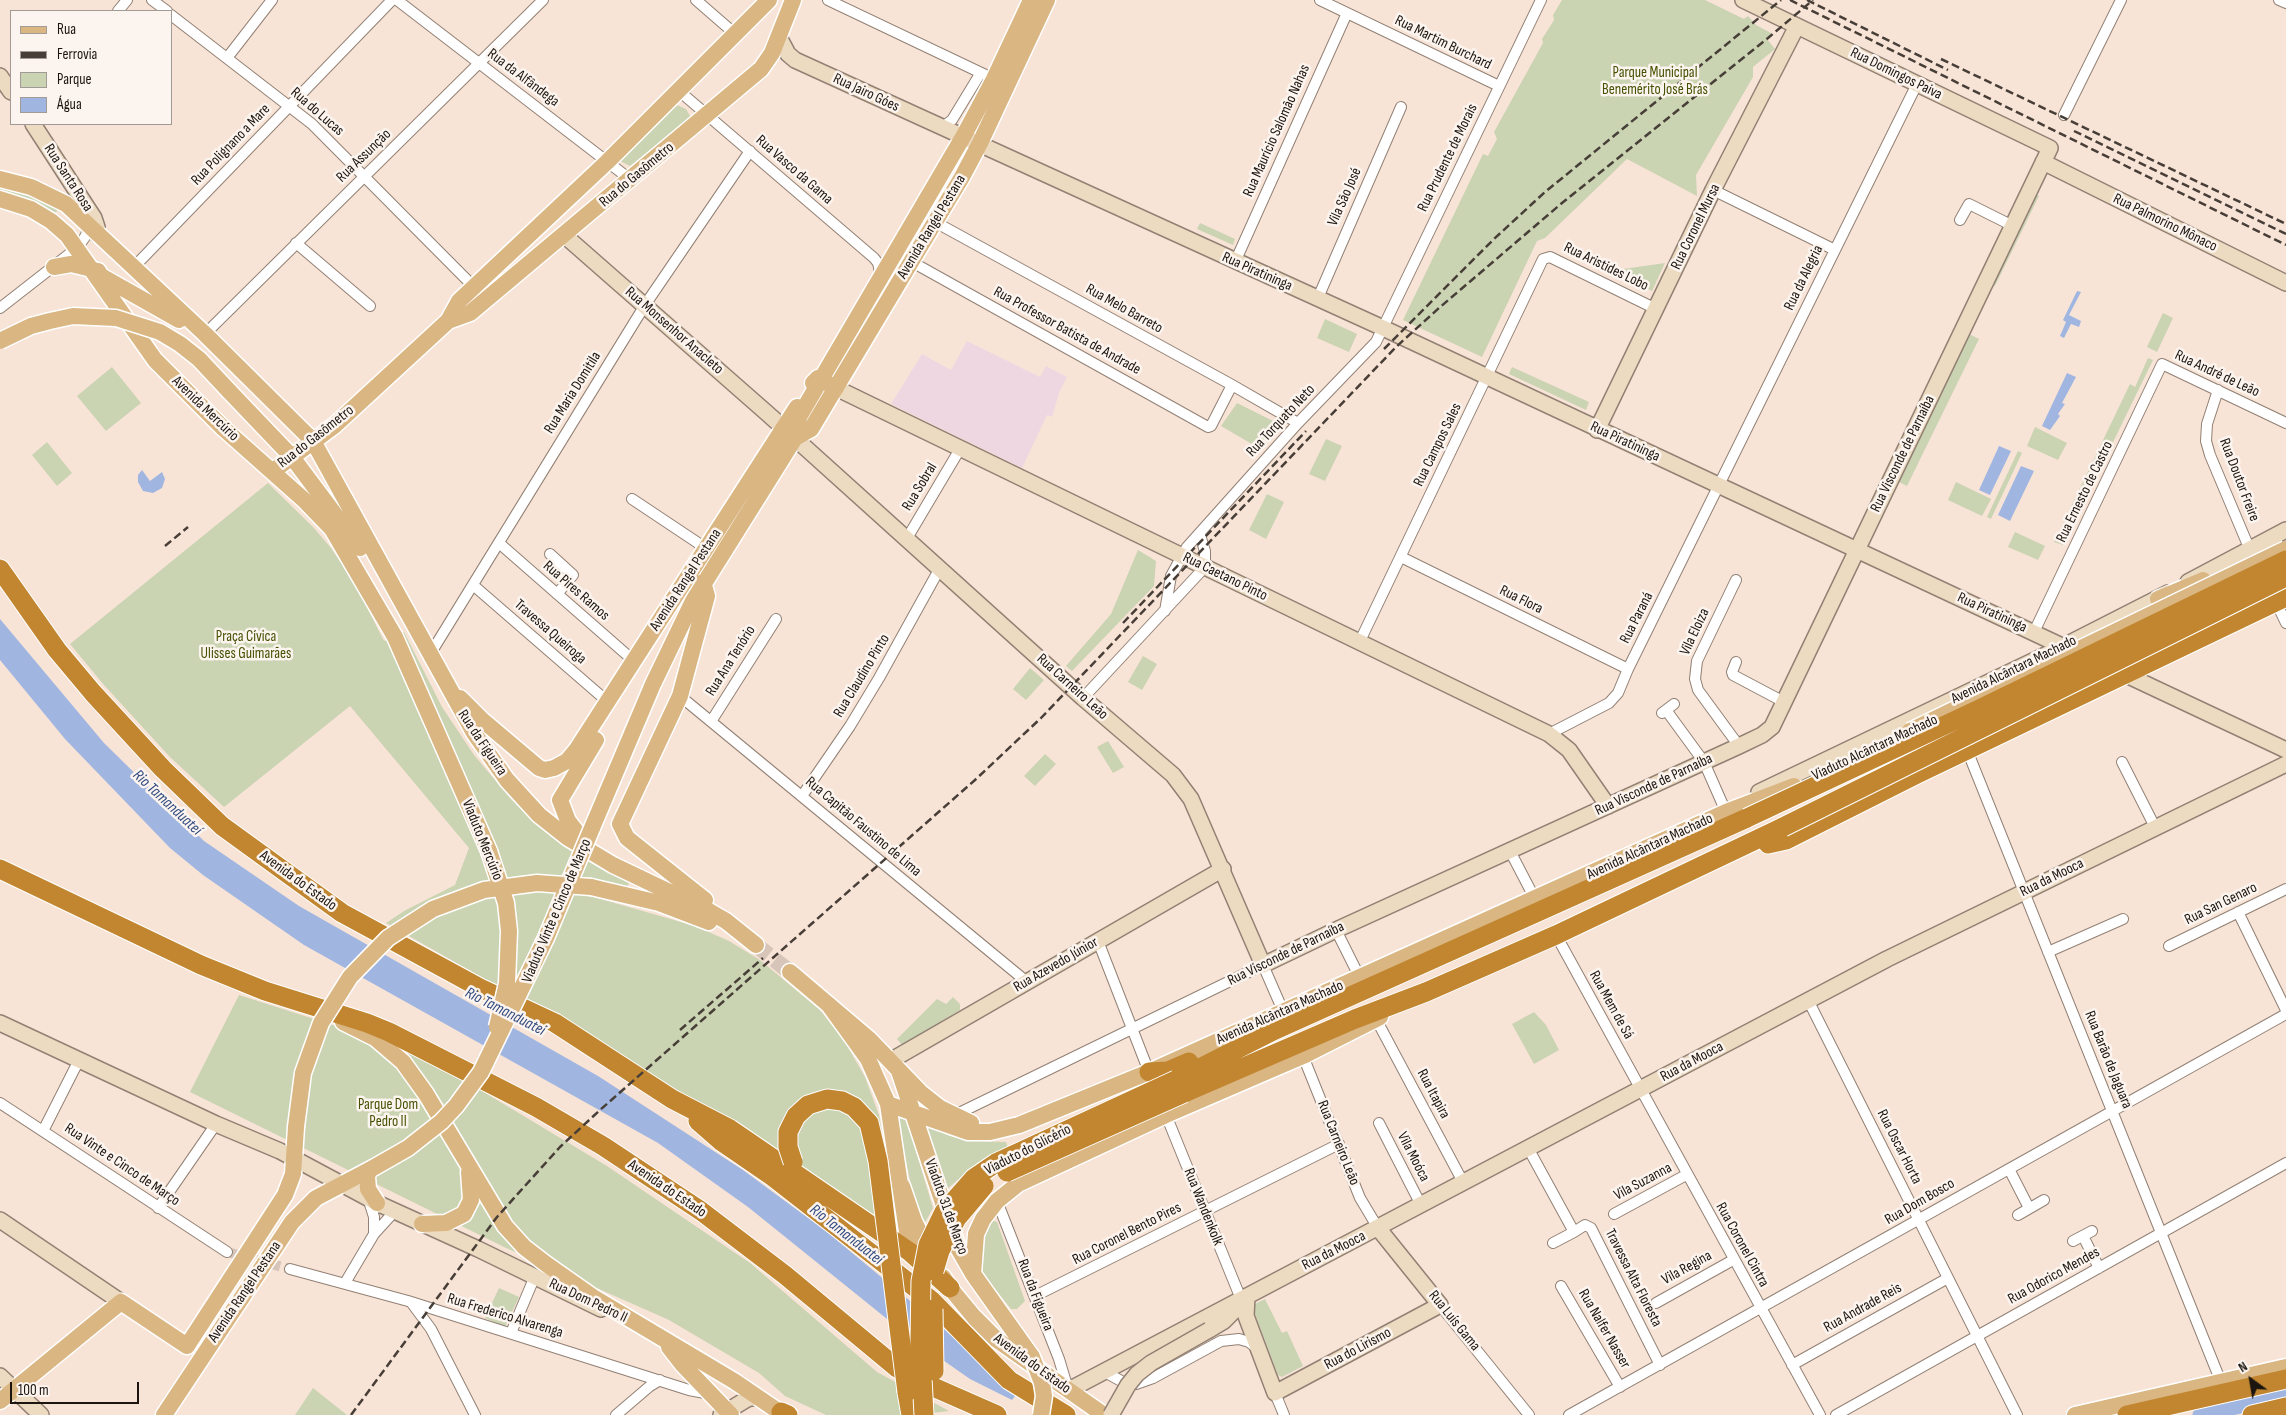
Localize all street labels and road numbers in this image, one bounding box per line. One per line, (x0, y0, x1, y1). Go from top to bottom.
street label: Rua Martim Burchard (1392, 12, 1494, 74)
street label: Rua Domingos Paiva (1847, 44, 1945, 104)
street label: Rua da Alfândega (483, 45, 563, 111)
street label: Rua Maurício Salomão Nahas (1240, 62, 1314, 200)
street label: Rua Jairo Góes (830, 70, 902, 116)
street label: Rua do Lucas (287, 84, 347, 140)
street label: Rua Polignano a Mare (188, 101, 274, 189)
street label: Rua Prudente de Morais (1414, 101, 1482, 215)
street label: Rua Assunção (333, 126, 395, 186)
street label: Rua Vasco da Gama (752, 132, 836, 208)
street label: Rua do Gasômetro (596, 139, 678, 211)
street label: Rua Santa Rosa (40, 141, 96, 215)
street label: Vila São José (1324, 165, 1366, 229)
street label: Avenida Rangel Pestana (894, 172, 970, 282)
street label: Rua Coronel Mursa (1668, 181, 1724, 273)
street label: Rua Palmorino Mônaco (2110, 190, 2220, 256)
street label: Rua Aristides Lobo (1561, 239, 1651, 295)
street label: Rua da Alegria (1781, 243, 1827, 313)
street label: Rua Piratininga (1219, 249, 1295, 295)
street label: Rua Melo Barreto (1082, 280, 1166, 338)
street label: Rua Monsenhor Anacleto (621, 283, 727, 379)
street label: Rua Professor Batista de Andrade (990, 283, 1144, 379)
street label: Rua André de Leão (2172, 347, 2262, 401)
street label: Rua Maria Domitila (541, 349, 605, 437)
street label: Avenida Mercúrio (168, 373, 242, 445)
street label: Rua Torquato Neto (1243, 381, 1319, 461)
street label: Rua Visconde de Parnaíba (1867, 393, 1939, 515)
street label: Rua Campos Sales (1410, 400, 1466, 490)
street label: Rua do Gasômetro (274, 402, 358, 472)
street label: Rua Piratininga (1587, 418, 1663, 466)
street label: Rua Doutor Freire (2215, 436, 2263, 524)
street label: Rua Ernesto de Castro (2053, 438, 2117, 546)
street label: Rua Sobral (899, 460, 941, 514)
street label: Avenida Rangel Pestana (646, 526, 726, 634)
street label: Rua Caetano Pinto (1180, 549, 1270, 605)
street label: Rua Pires Ramos (539, 557, 613, 625)
street label: Rua Flora (1496, 582, 1546, 618)
street label: Rua Paraná (1616, 589, 1658, 647)
street label: Rua Piratininga (1954, 589, 2030, 637)
street label: Travessa Queiroga (510, 596, 590, 668)
street label: Vila Eloiza (1676, 606, 1714, 658)
street label: Rua Ana Tenório (702, 622, 760, 700)
street label: Rua Claudino Pinto (830, 631, 894, 721)
street label: Avenida Alcântara Machado (1949, 632, 2079, 708)
street label: Rua Carneiro Leão (1033, 650, 1111, 724)
street label: Rua da Figueira (453, 707, 511, 779)
street label: Viaduto Alcântara Machado (1809, 711, 1941, 785)
street label: Rua Visconde de Parnaíba (1592, 750, 1716, 820)
street label: Rua Capitão Faustino de Lima (801, 773, 925, 881)
street label: Viaduto Mercúrio (458, 797, 506, 883)
street label: Avenida Alcântara Machado (1584, 810, 1716, 884)
street label: Viaduto Vinte e Cinco de Março (518, 836, 596, 986)
street label: Avenida do Estado (256, 847, 340, 915)
street label: Rua da Mooca (2017, 855, 2087, 901)
street label: Rua San Genaro (2182, 879, 2260, 929)
street label: Rua Visconde de Parnaíba (1225, 918, 1347, 990)
street label: Rua Azevedo Júnior (1011, 934, 1101, 996)
street label: Rua Mem de Sá (1585, 968, 1637, 1042)
street label: Avenida Alcântara Machado (1214, 977, 1346, 1049)
street label: Rua Barão de Jaguara (2080, 1009, 2136, 1111)
street label: Rua da Mooca (1657, 1038, 1727, 1086)
street label: Rua Itapira (1412, 1066, 1454, 1122)
street label: Rua Carneiro Leão (1313, 1098, 1363, 1188)
street label: Rua Oscar Horta (1873, 1107, 1925, 1187)
street label: Rua Vinte e Cinco de Março (61, 1120, 183, 1210)
street label: Viaduto do Glicério (982, 1121, 1074, 1179)
street label: Vila Moóca (1393, 1129, 1433, 1185)
street label: Avenida do Estado (624, 1156, 710, 1222)
street label: Viaduto 31 de Março (920, 1157, 972, 1257)
street label: Vila Suzanna (1611, 1159, 1675, 1205)
street label: Rua Wandenkolk (1179, 1166, 1227, 1248)
street label: Rua Dom Bosco (1882, 1175, 1958, 1229)
street label: Rua Coronel Bento Pires (1070, 1199, 1184, 1269)
street label: Rua Coronel Cintra (1711, 1200, 1773, 1290)
street label: Travessa Alta Floresta (1601, 1226, 1665, 1330)
street label: Rua da Mooca (1299, 1227, 1369, 1275)
street label: Avenida Rangel Pestana (205, 1238, 285, 1346)
street label: Rua Odorico Mendes (2005, 1243, 2103, 1309)
street label: Vila Regina (1659, 1247, 1715, 1289)
street label: Rua da Figueira (1013, 1257, 1057, 1333)
street label: Rua Dom Pedro II (546, 1275, 630, 1327)
street label: Rua Andrade Reis (1821, 1279, 1905, 1337)
street label: Rua Nalfer Nasser (1574, 1286, 1634, 1372)
street label: Rua Luís Gama (1424, 1287, 1484, 1355)
street label: Rua Frederico Alvarenga (445, 1290, 565, 1342)
street label: Rua do Lirismo (1322, 1324, 1394, 1374)
street label: Avenida do Estado (990, 1330, 1074, 1398)

